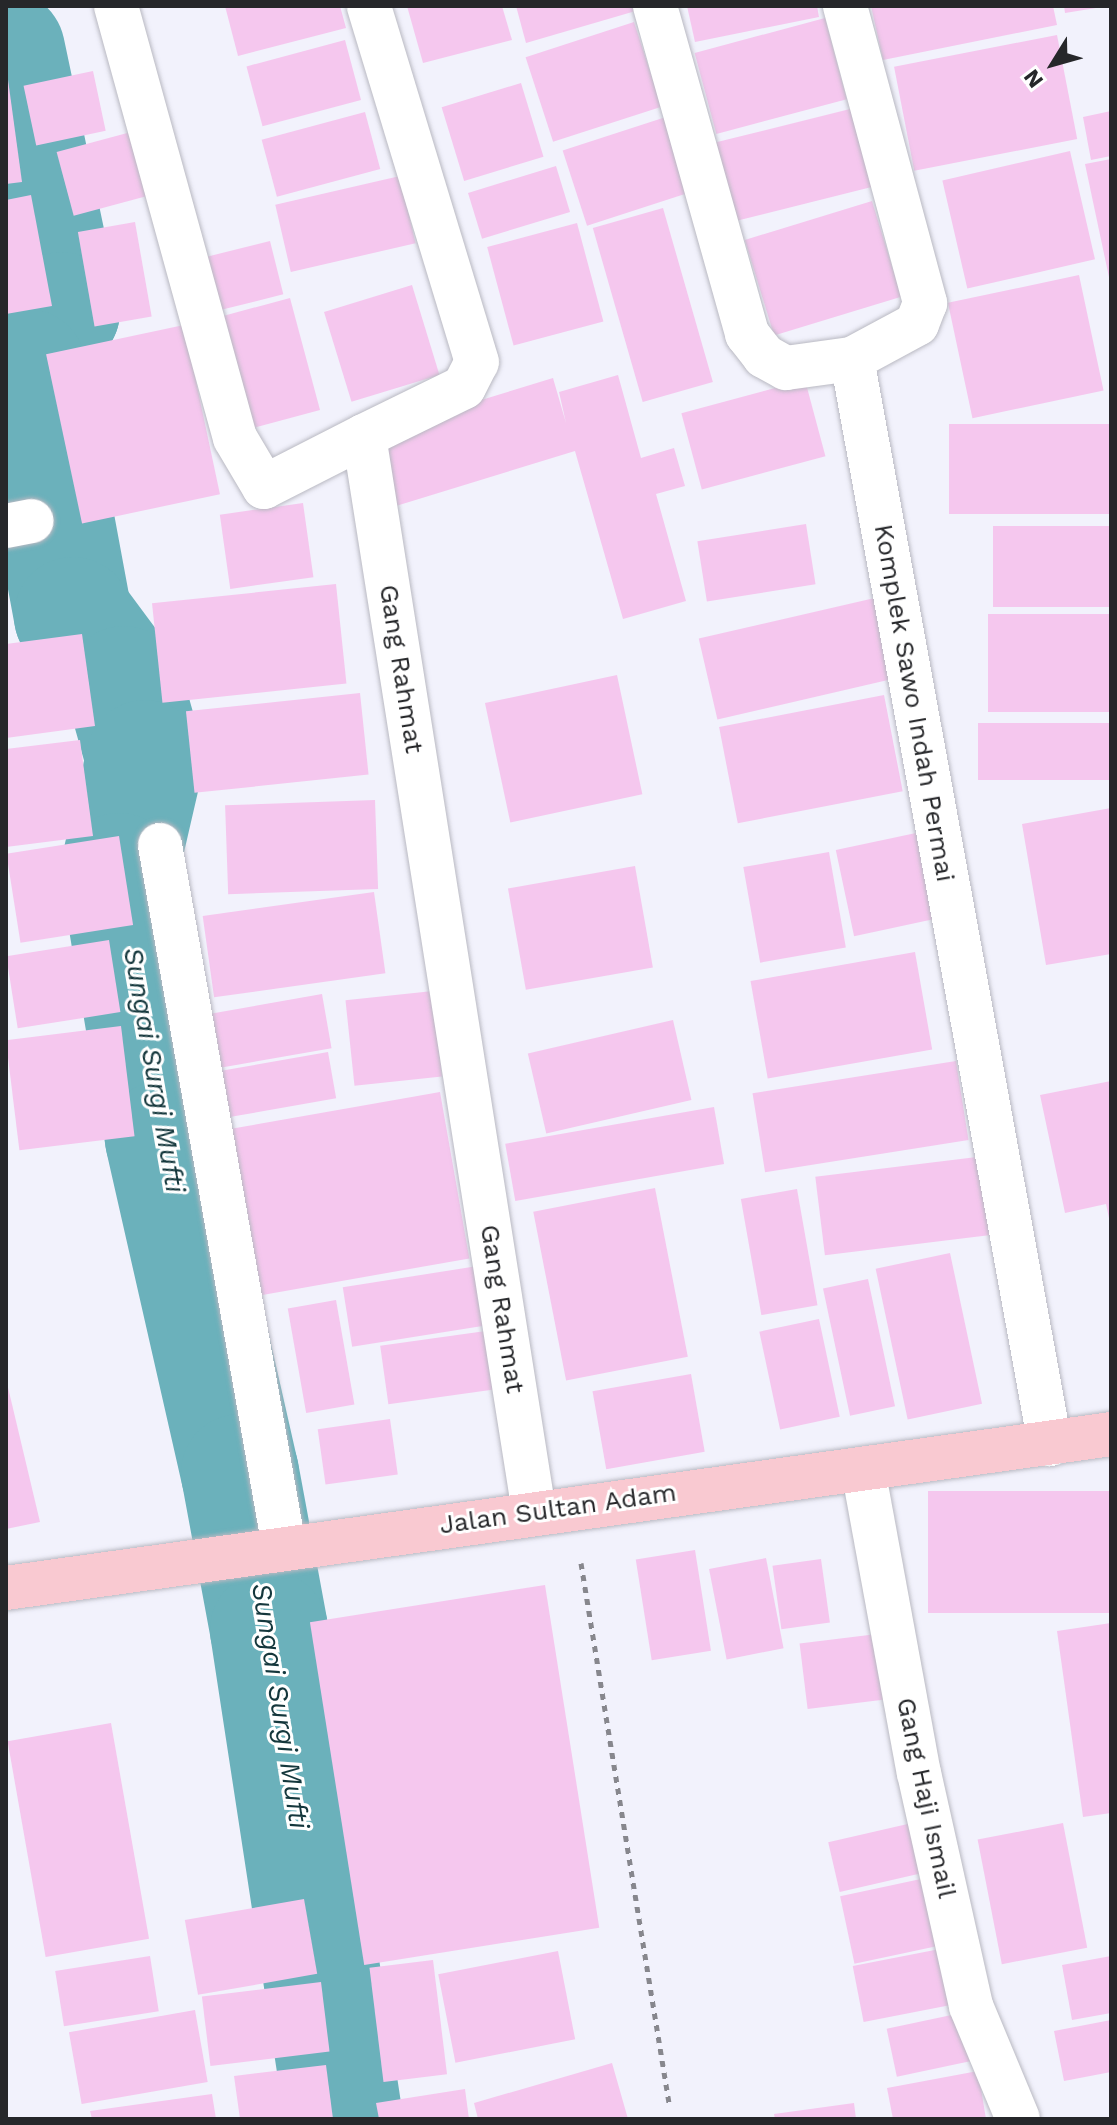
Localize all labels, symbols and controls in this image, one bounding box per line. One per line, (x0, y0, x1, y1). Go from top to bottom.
north arrow (1013, 24, 1093, 104)
text: N (1019, 65, 1048, 93)
street label: Komplek Sawo Indah Permai (867, 521, 961, 885)
street label: Gang Rahmat (372, 582, 430, 756)
water label: Sungai Surgi Mufti (116, 945, 192, 1195)
street label: Gang Rahmat (473, 1222, 531, 1396)
street label: Jalan Sultan Adam (437, 1477, 679, 1541)
water label: Sungai Surgi Mufti (244, 1581, 316, 1831)
street label: Gang Haji Ismail (890, 1695, 962, 1901)

